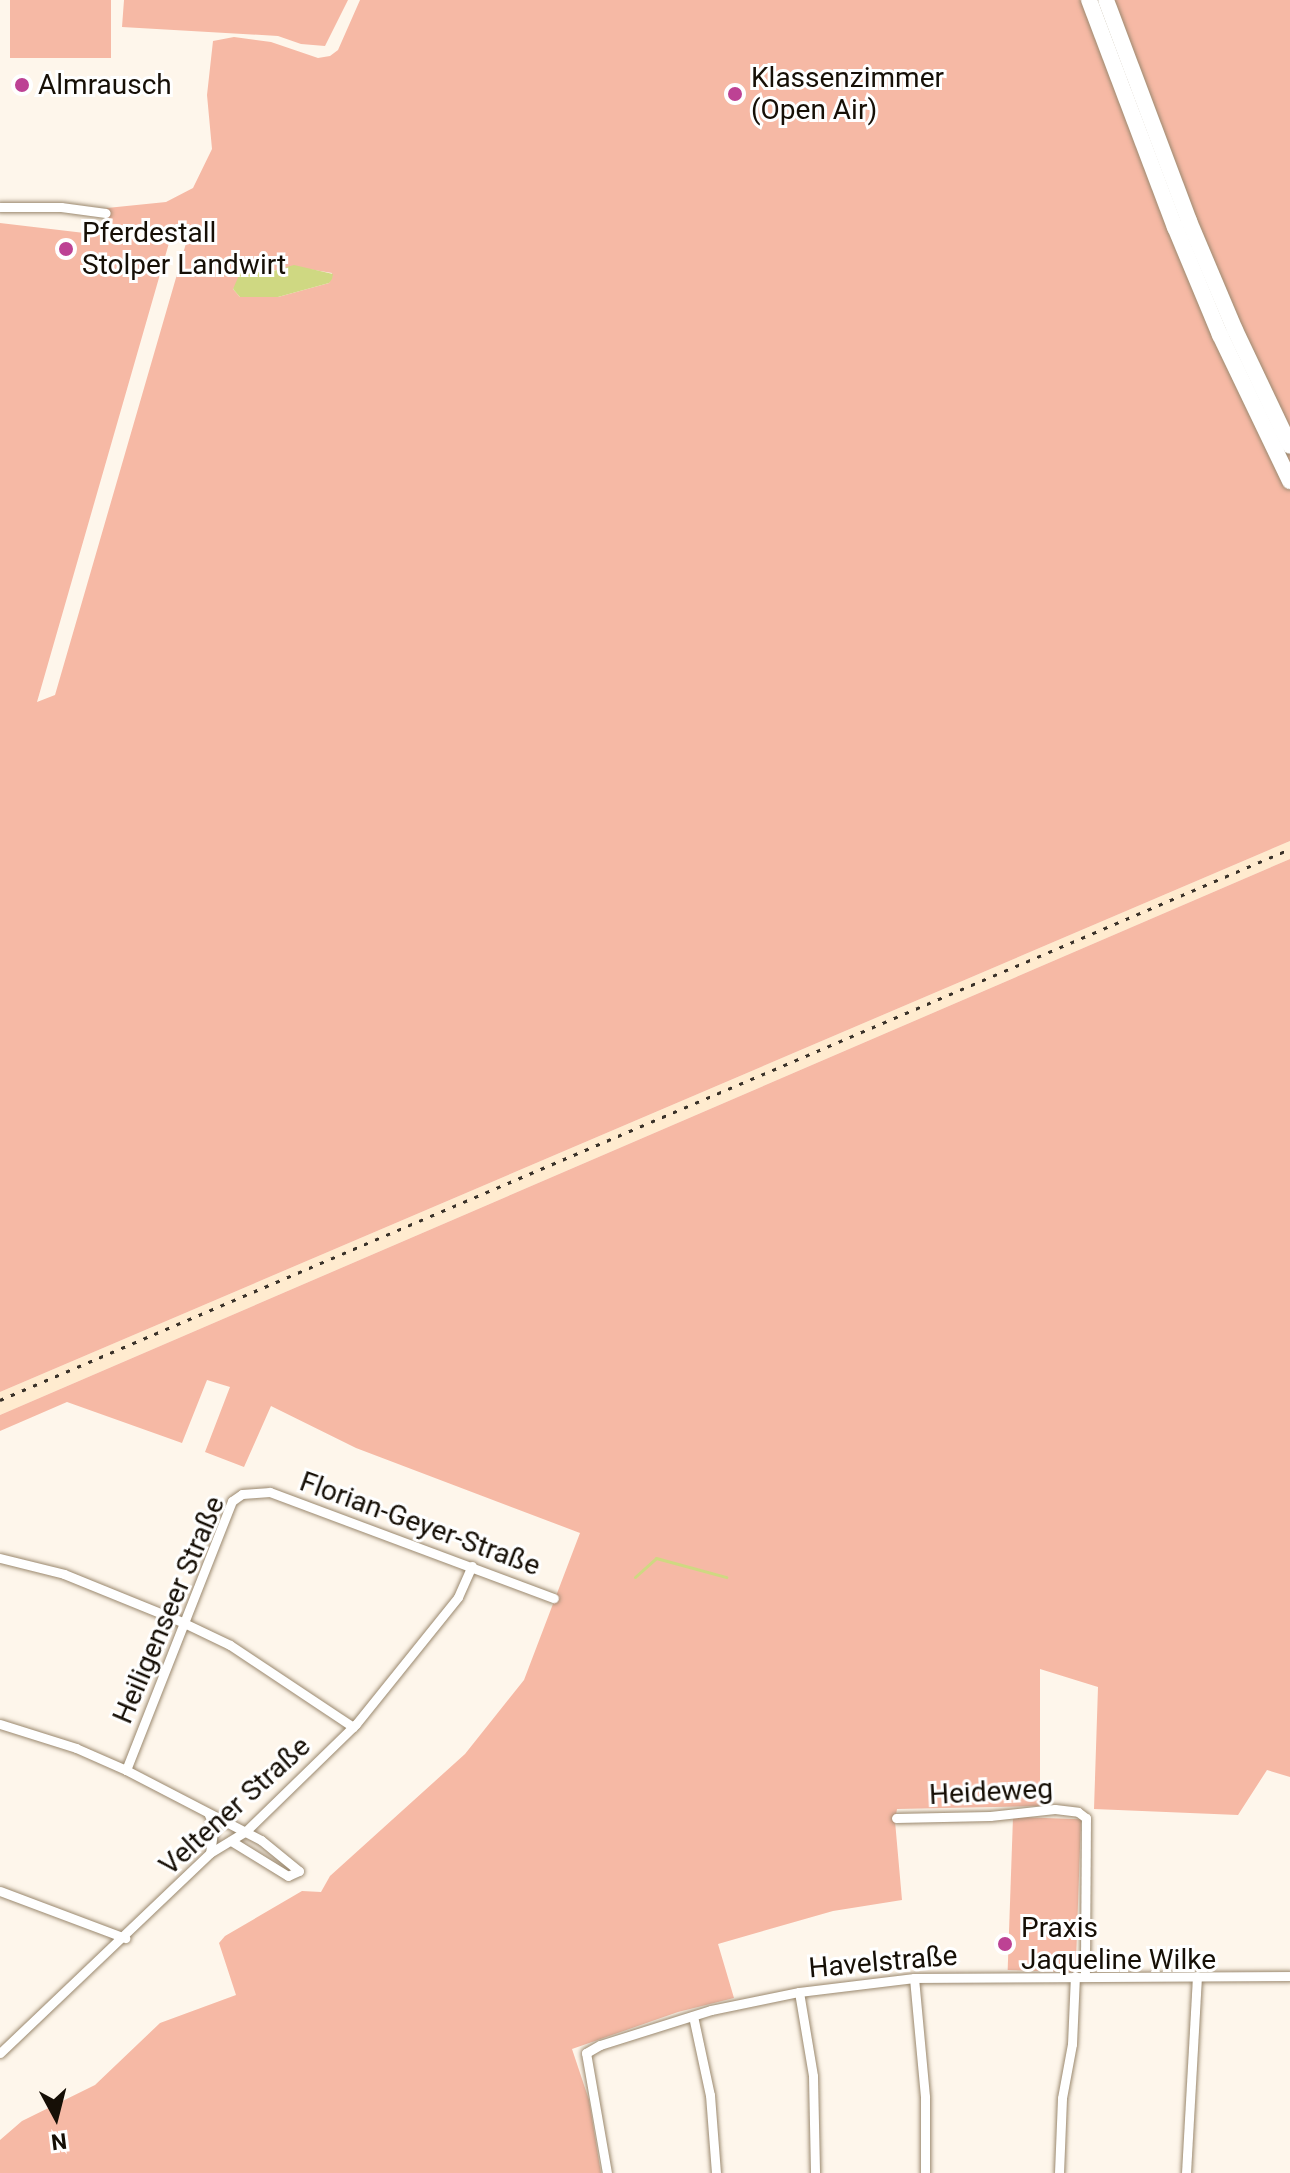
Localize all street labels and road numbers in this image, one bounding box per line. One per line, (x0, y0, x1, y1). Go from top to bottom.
street label: Florian-Geyer-Straße (295, 1465, 545, 1583)
street label: Heiligenseer Straße (106, 1491, 232, 1729)
street label: Veltener Straße (153, 1730, 317, 1882)
street label: Heideweg (928, 1772, 1054, 1812)
street label: Havelstraße (807, 1939, 959, 1985)

